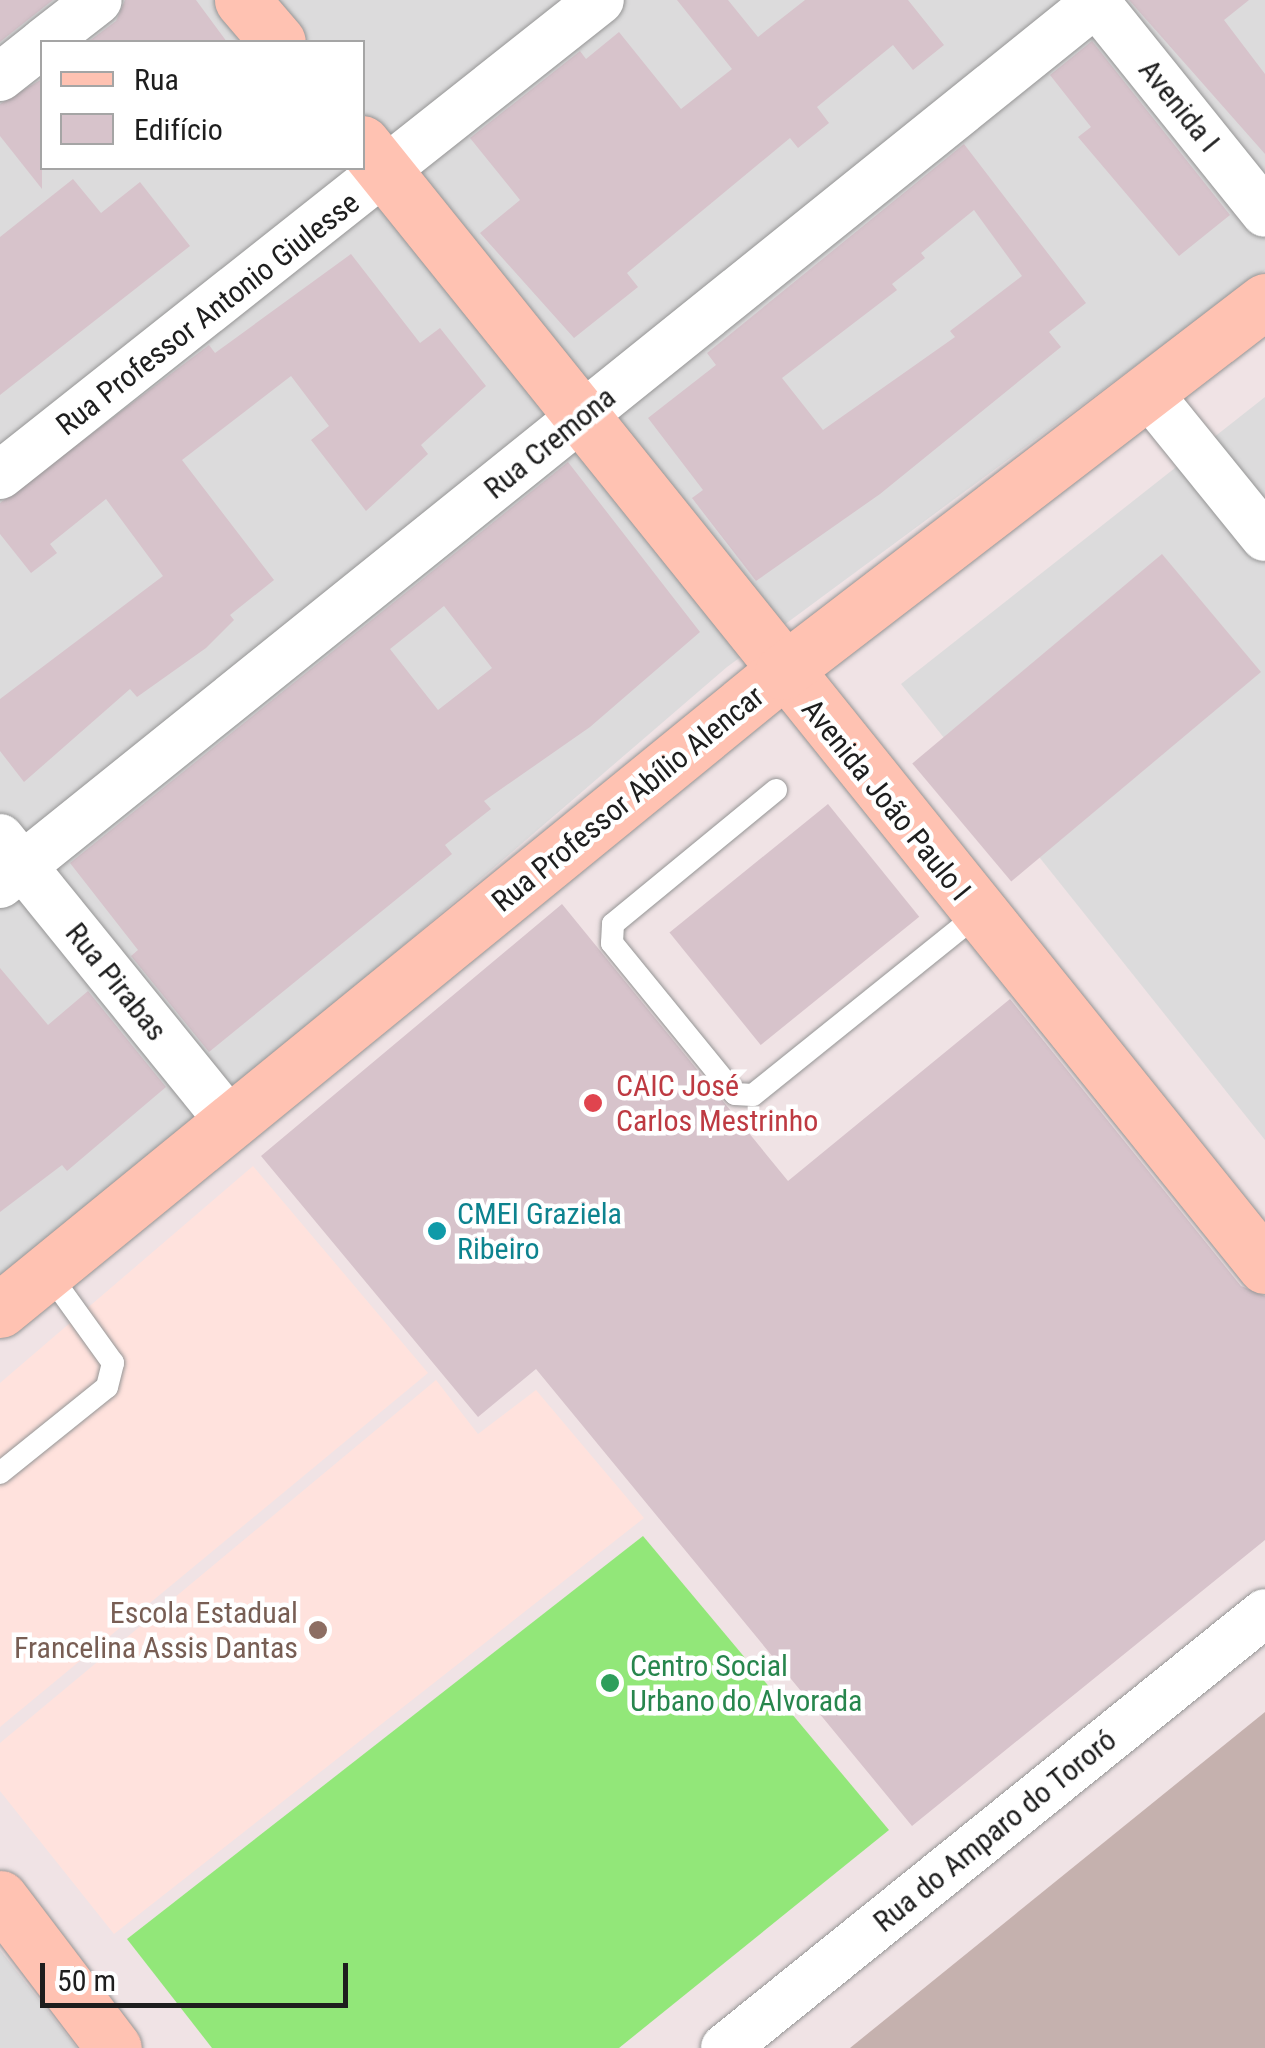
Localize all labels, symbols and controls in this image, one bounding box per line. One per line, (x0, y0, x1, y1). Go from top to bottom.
legend (40, 40, 365, 170)
street label: Avenida I (1131, 53, 1227, 159)
text: Rua (134, 62, 179, 97)
text: Edifício (134, 112, 223, 147)
street label: Rua Professor Antonio Giulesse (49, 185, 367, 443)
street label: Rua Cremona (477, 379, 623, 507)
street label: Rua Professor Abílio Alencar (485, 678, 771, 920)
street label: Avenida João Paulo I (794, 692, 978, 908)
street label: Rua Pirabas (58, 916, 174, 1048)
place label: CAIC José Carlos Mestrinho (616, 1068, 818, 1138)
marker: CAIC José Carlos Mestrinho (580, 1090, 606, 1116)
place label: CMEI Graziela Ribeiro (457, 1196, 622, 1266)
marker: CMEI Graziela Ribeiro (426, 1220, 448, 1242)
place label: Escola Estadual Francelina Assis Dantas (14, 1595, 298, 1666)
marker: Escola Estadual Francelina Assis Dantas (307, 1619, 329, 1641)
place label: Centro Social Urbano do Alvorada (630, 1648, 862, 1718)
marker: Centro Social Urbano do Alvorada (599, 1672, 621, 1694)
street label: Rua do Amparo do Tororó (866, 1722, 1124, 1940)
scale bar (45, 1943, 352, 2005)
text: 50 m (57, 1963, 116, 1998)

